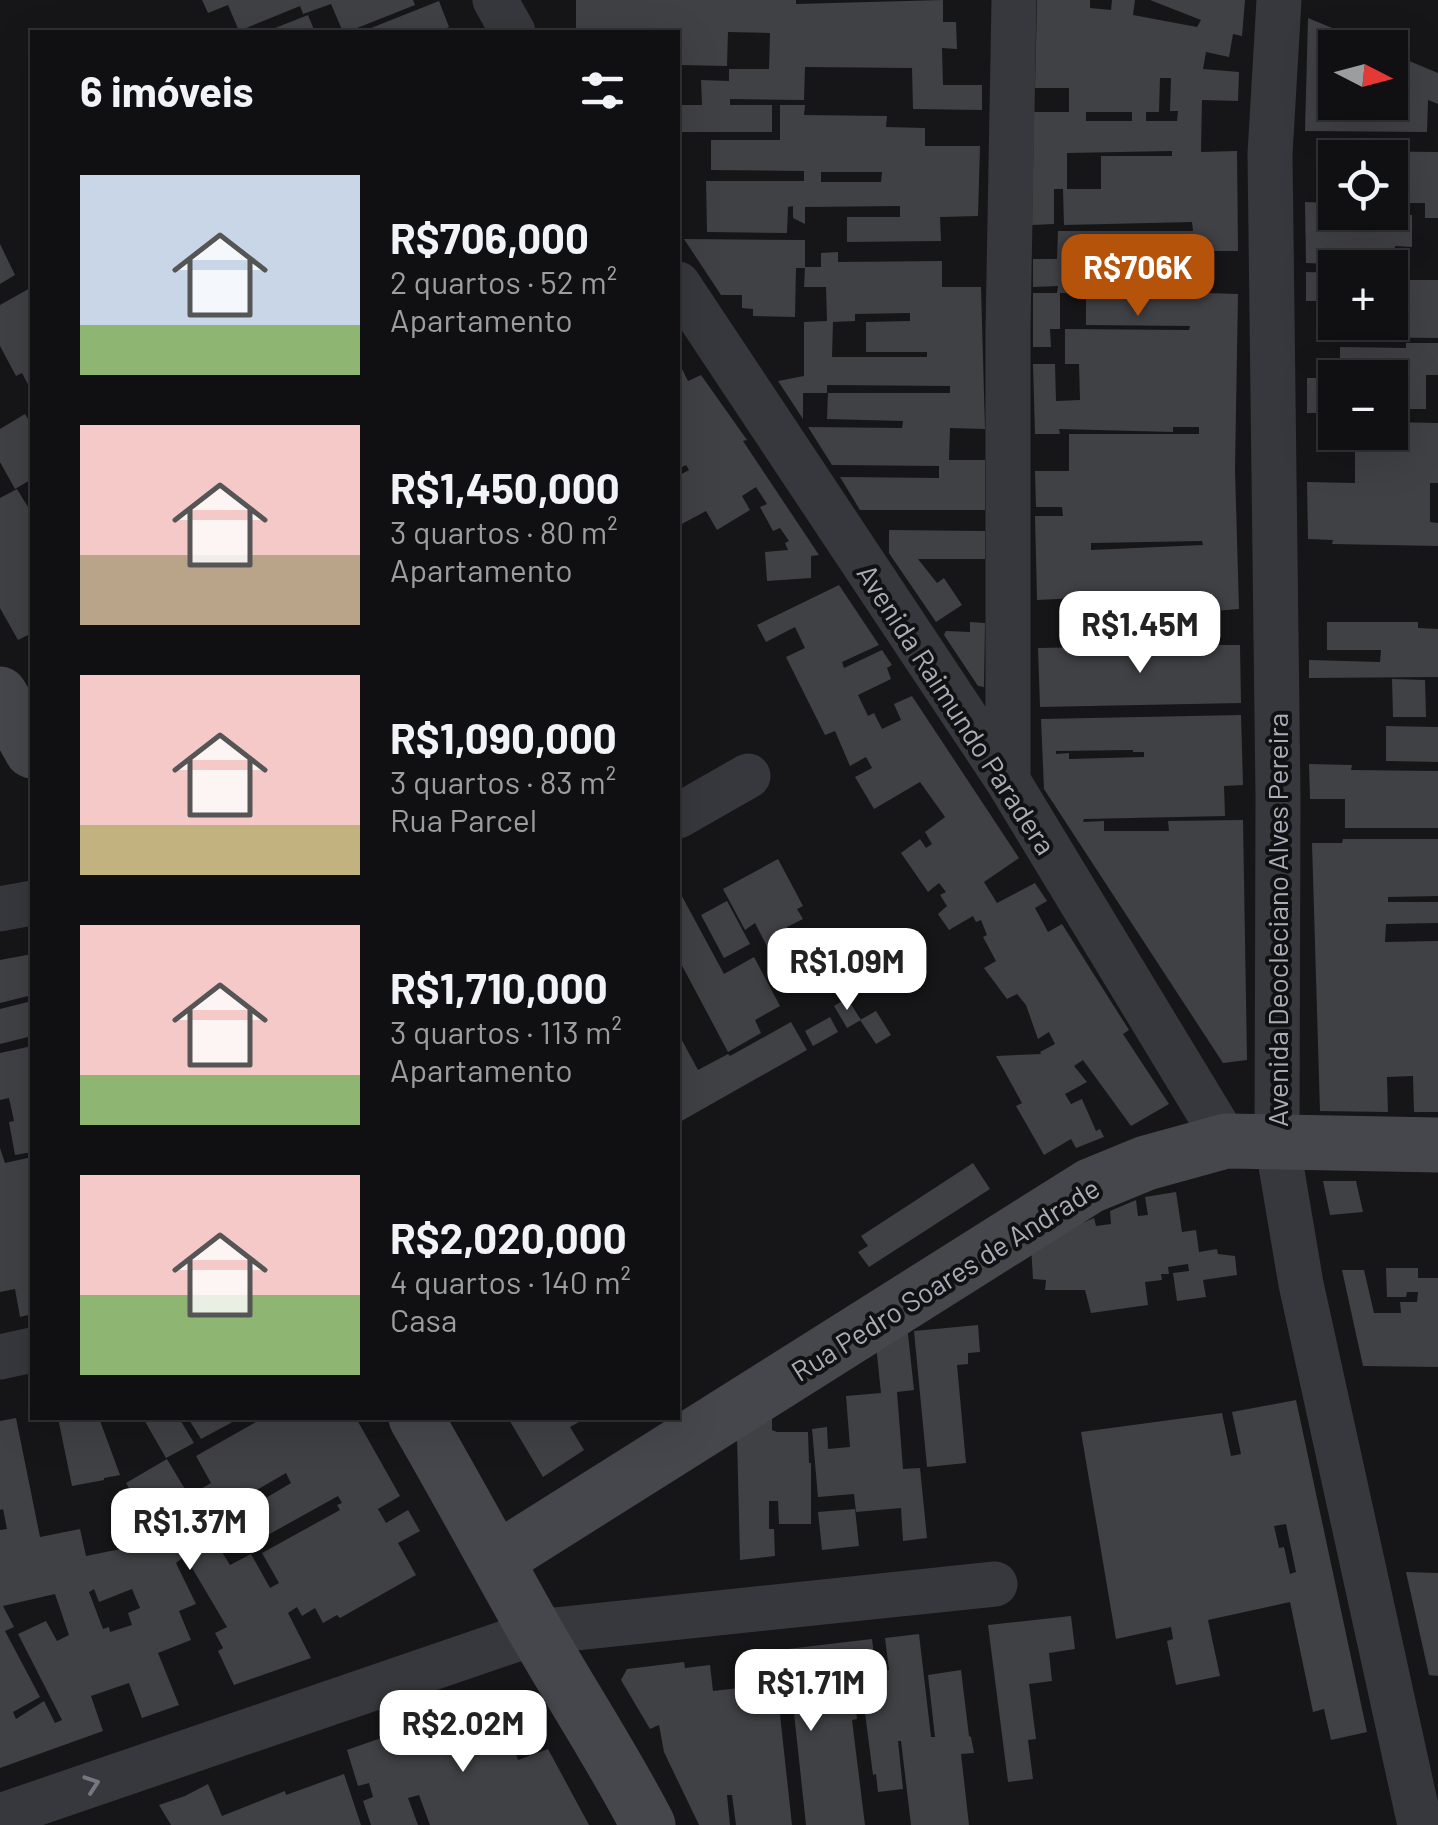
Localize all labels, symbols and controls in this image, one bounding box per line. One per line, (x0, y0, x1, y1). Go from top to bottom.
north arrow (1318, 30, 1408, 120)
map controls (1318, 30, 1408, 450)
icon: filters (575, 63, 630, 118)
text: 6 imóveis (80, 65, 254, 115)
button: locate (1318, 140, 1408, 230)
text: R$706,000 (390, 212, 589, 262)
icon: home (160, 215, 280, 335)
pin: R$706K (1057, 234, 1219, 319)
text: R$706K (1083, 247, 1193, 285)
button: + (1318, 250, 1408, 340)
text: 2 quartos · 52 m² (390, 262, 617, 300)
text: Apartamento (390, 300, 573, 338)
button: − (1318, 360, 1408, 450)
text: R$1,450,000 (390, 462, 620, 512)
icon: home (160, 465, 280, 585)
text: 3 quartos · 80 m² (390, 512, 618, 550)
text: Apartamento (390, 550, 573, 588)
street label: Avenida Raimundo Paradera (850, 558, 1064, 860)
pin: R$1.45M (1048, 591, 1232, 676)
text: R$1.45M (1081, 604, 1199, 642)
text: R$1,090,000 (390, 712, 617, 762)
street label: Avenida Deocleciano Alves Pereira (1260, 713, 1294, 1127)
icon: home (160, 715, 280, 835)
text: 3 quartos · 83 m² (390, 762, 616, 800)
text: Rua Parcel (390, 800, 537, 838)
pin: R$1.09M (755, 928, 939, 1013)
text: R$1.09M (789, 941, 905, 979)
text: R$1,710,000 (390, 962, 608, 1012)
icon: home (160, 965, 280, 1085)
text: 3 quartos · 113 m² (390, 1012, 622, 1050)
text: Apartamento (390, 1050, 573, 1088)
street label: Rua Pedro Soares de Andrade (785, 1170, 1105, 1388)
text: R$2,020,000 (390, 1212, 627, 1262)
icon: home (160, 1215, 280, 1335)
text: 4 quartos · 140 m² (390, 1262, 631, 1300)
text: Casa (390, 1300, 457, 1338)
pin: R$1.37M (98, 1488, 282, 1573)
text: R$1.37M (133, 1501, 247, 1539)
pin: R$1.71M (719, 1649, 903, 1734)
text: R$1.71M (757, 1662, 865, 1700)
pin: R$2.02M (371, 1690, 555, 1775)
text: R$2.02M (402, 1703, 524, 1741)
one-way arrow (83, 1776, 100, 1796)

